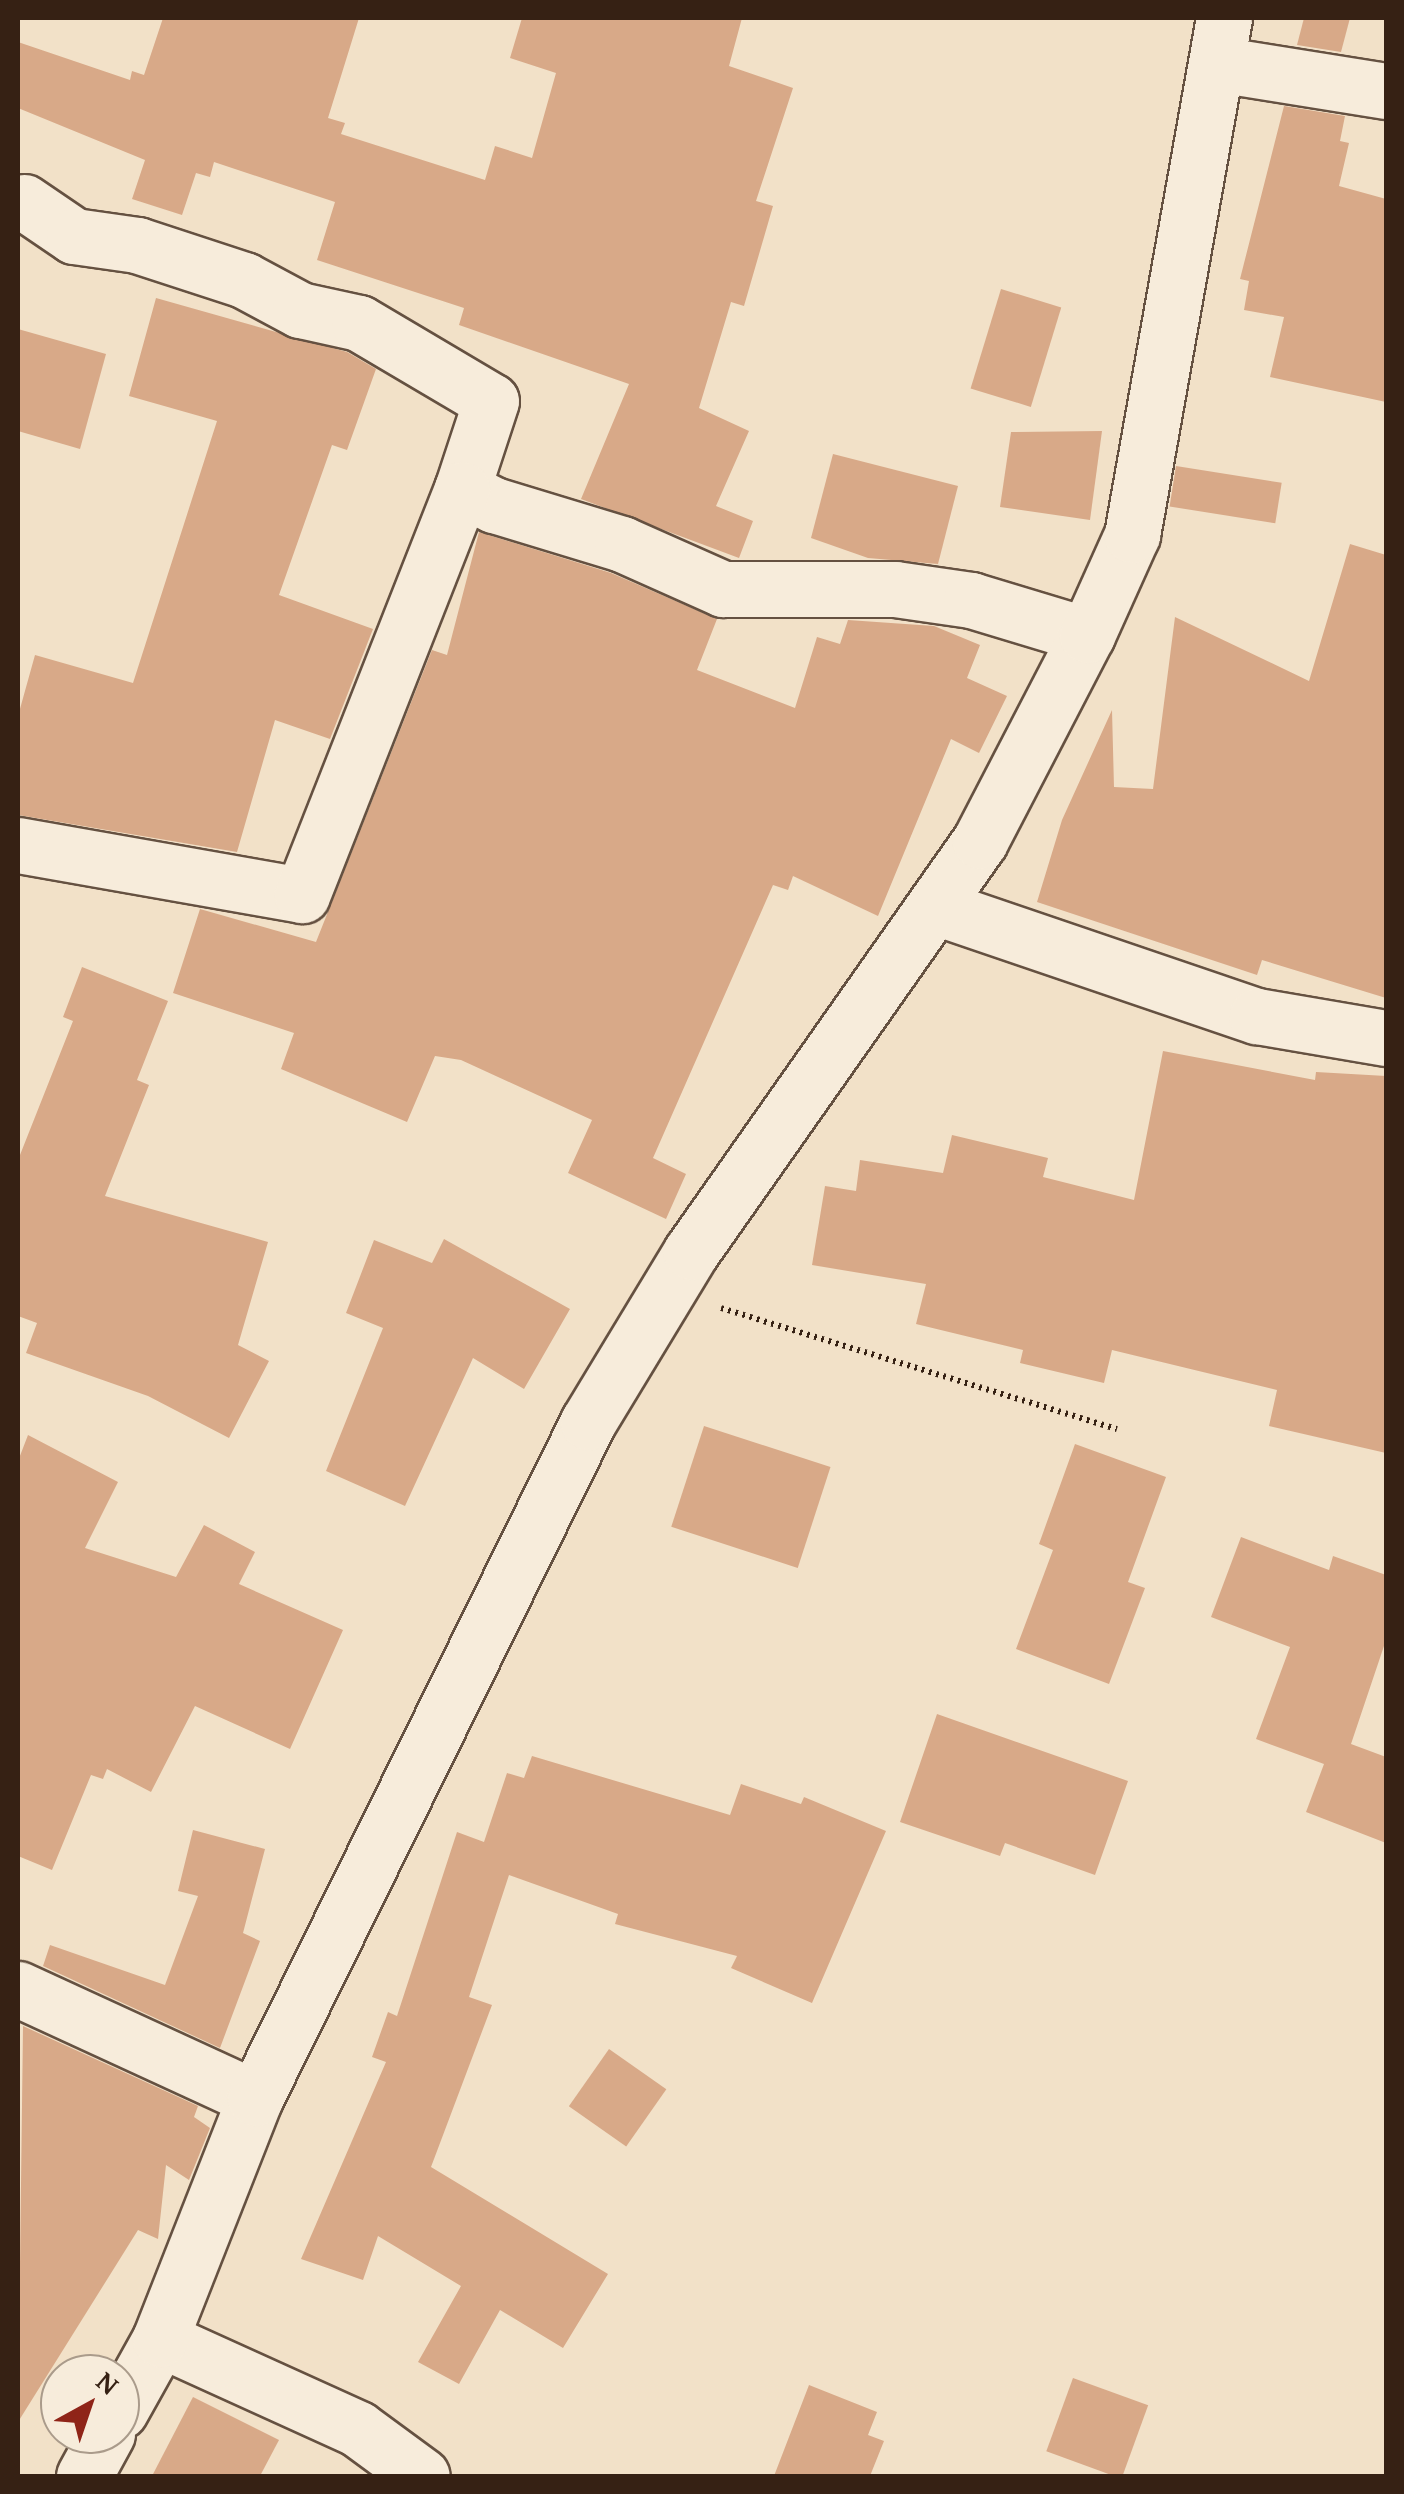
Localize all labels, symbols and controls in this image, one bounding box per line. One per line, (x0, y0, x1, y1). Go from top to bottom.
north arrow (40, 2354, 140, 2454)
text: N (88, 2360, 129, 2404)

